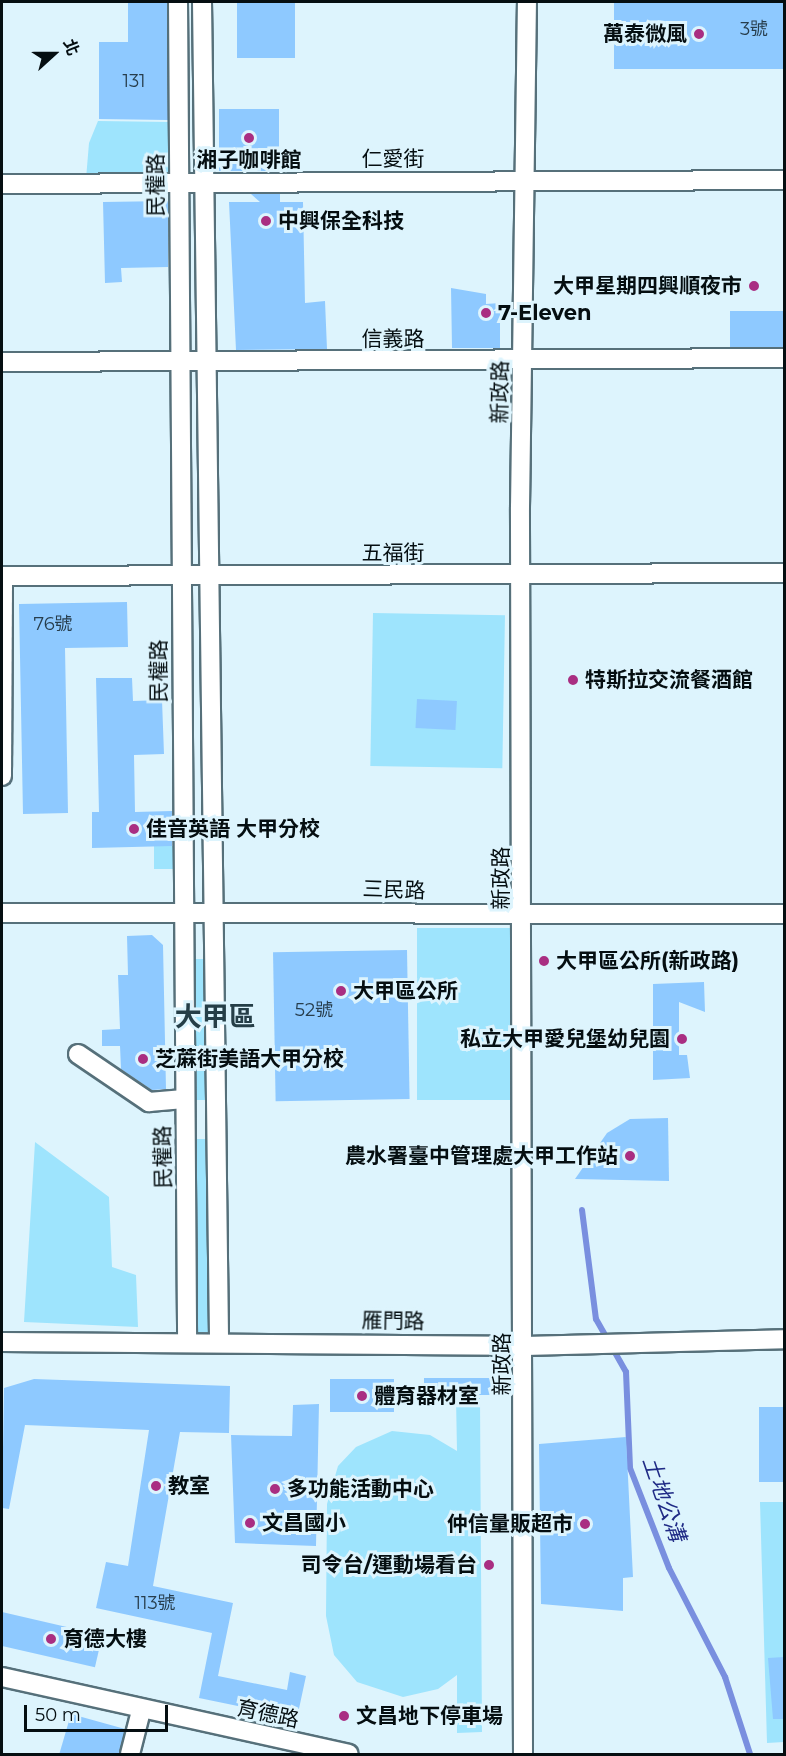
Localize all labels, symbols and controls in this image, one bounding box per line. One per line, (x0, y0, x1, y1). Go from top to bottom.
house number: 3號 (740, 18, 768, 40)
place label: 萬泰微風 (603, 21, 687, 47)
north arrow (24, 24, 84, 84)
marker: 萬泰微風 (692, 27, 706, 41)
text: 北 (60, 36, 83, 58)
house number: 131 (122, 70, 146, 92)
marker: 湘子咖啡館 (242, 131, 256, 145)
street label: 仁愛街 (362, 146, 424, 172)
place label: 湘子咖啡館 (197, 147, 301, 173)
street label: 民權路 (143, 154, 169, 216)
place label: 中興保全科技 (278, 208, 404, 234)
marker: 中興保全科技 (259, 214, 273, 228)
place label: 大甲星期四興順夜市 (553, 273, 742, 299)
marker: 大甲星期四興順夜市 (747, 279, 761, 293)
place label: 7-Eleven (498, 300, 592, 326)
marker: 7-Eleven (479, 306, 493, 320)
street label: 信義路 (362, 326, 424, 352)
street label: 新政路 (487, 360, 513, 424)
street label: 五福街 (362, 540, 424, 566)
house number: 76號 (33, 613, 73, 635)
street label: 民權路 (146, 640, 172, 702)
place label: 特斯拉交流餐酒館 (585, 667, 753, 693)
marker: 特斯拉交流餐酒館 (566, 673, 580, 687)
place label: 佳音英語 大甲分校 (146, 816, 320, 842)
marker: 佳音英語 大甲分校 (127, 822, 141, 836)
street label: 新政路 (488, 847, 514, 909)
street label: 三民路 (362, 876, 426, 904)
place label: 大甲區公所(新政路) (556, 948, 739, 974)
marker: 大甲區公所(新政路) (537, 954, 551, 968)
place label: 大甲區公所 (353, 978, 458, 1004)
marker: 大甲區公所 (334, 984, 348, 998)
house number: 52號 (295, 999, 333, 1021)
district label: 大甲區 (175, 1001, 255, 1033)
place label: 私立大甲愛兒堡幼兒園 (460, 1026, 670, 1052)
marker: 私立大甲愛兒堡幼兒園 (675, 1032, 689, 1046)
place label: 芝蔴街美語大甲分校 (155, 1046, 344, 1072)
marker: 芝蔴街美語大甲分校 (136, 1052, 150, 1066)
street label: 民權路 (150, 1125, 176, 1189)
place label: 農水署臺中管理處大甲工作站 (345, 1143, 618, 1169)
marker: 農水署臺中管理處大甲工作站 (623, 1149, 637, 1163)
street label: 雁門路 (361, 1308, 425, 1334)
street label: 新政路 (489, 1333, 515, 1395)
place label: 體育器材室 (374, 1383, 479, 1409)
marker: 體育器材室 (355, 1389, 369, 1403)
water label: 土地公溝 (637, 1453, 691, 1545)
place label: 教室 (168, 1473, 210, 1499)
place label: 多功能活動中心 (287, 1476, 434, 1502)
marker: 教室 (149, 1479, 163, 1493)
marker: 多功能活動中心 (268, 1482, 282, 1496)
place label: 文昌國小 (262, 1510, 346, 1536)
place label: 仲信量販超市 (447, 1511, 573, 1537)
marker: 文昌國小 (243, 1516, 257, 1530)
marker: 仲信量販超市 (578, 1517, 592, 1531)
place label: 司令台/運動場看台 (301, 1552, 477, 1578)
marker: 司令台/運動場看台 (482, 1558, 496, 1572)
house number: 113號 (134, 1592, 176, 1614)
place label: 育德大樓 (63, 1626, 147, 1652)
marker: 育德大樓 (44, 1632, 58, 1646)
scale bar (27, 1693, 171, 1731)
street label: 育德路 (235, 1695, 301, 1733)
place label: 文昌地下停車場 (356, 1703, 503, 1729)
text: 50 m (35, 1704, 81, 1726)
marker: 文昌地下停車場 (337, 1709, 351, 1723)

